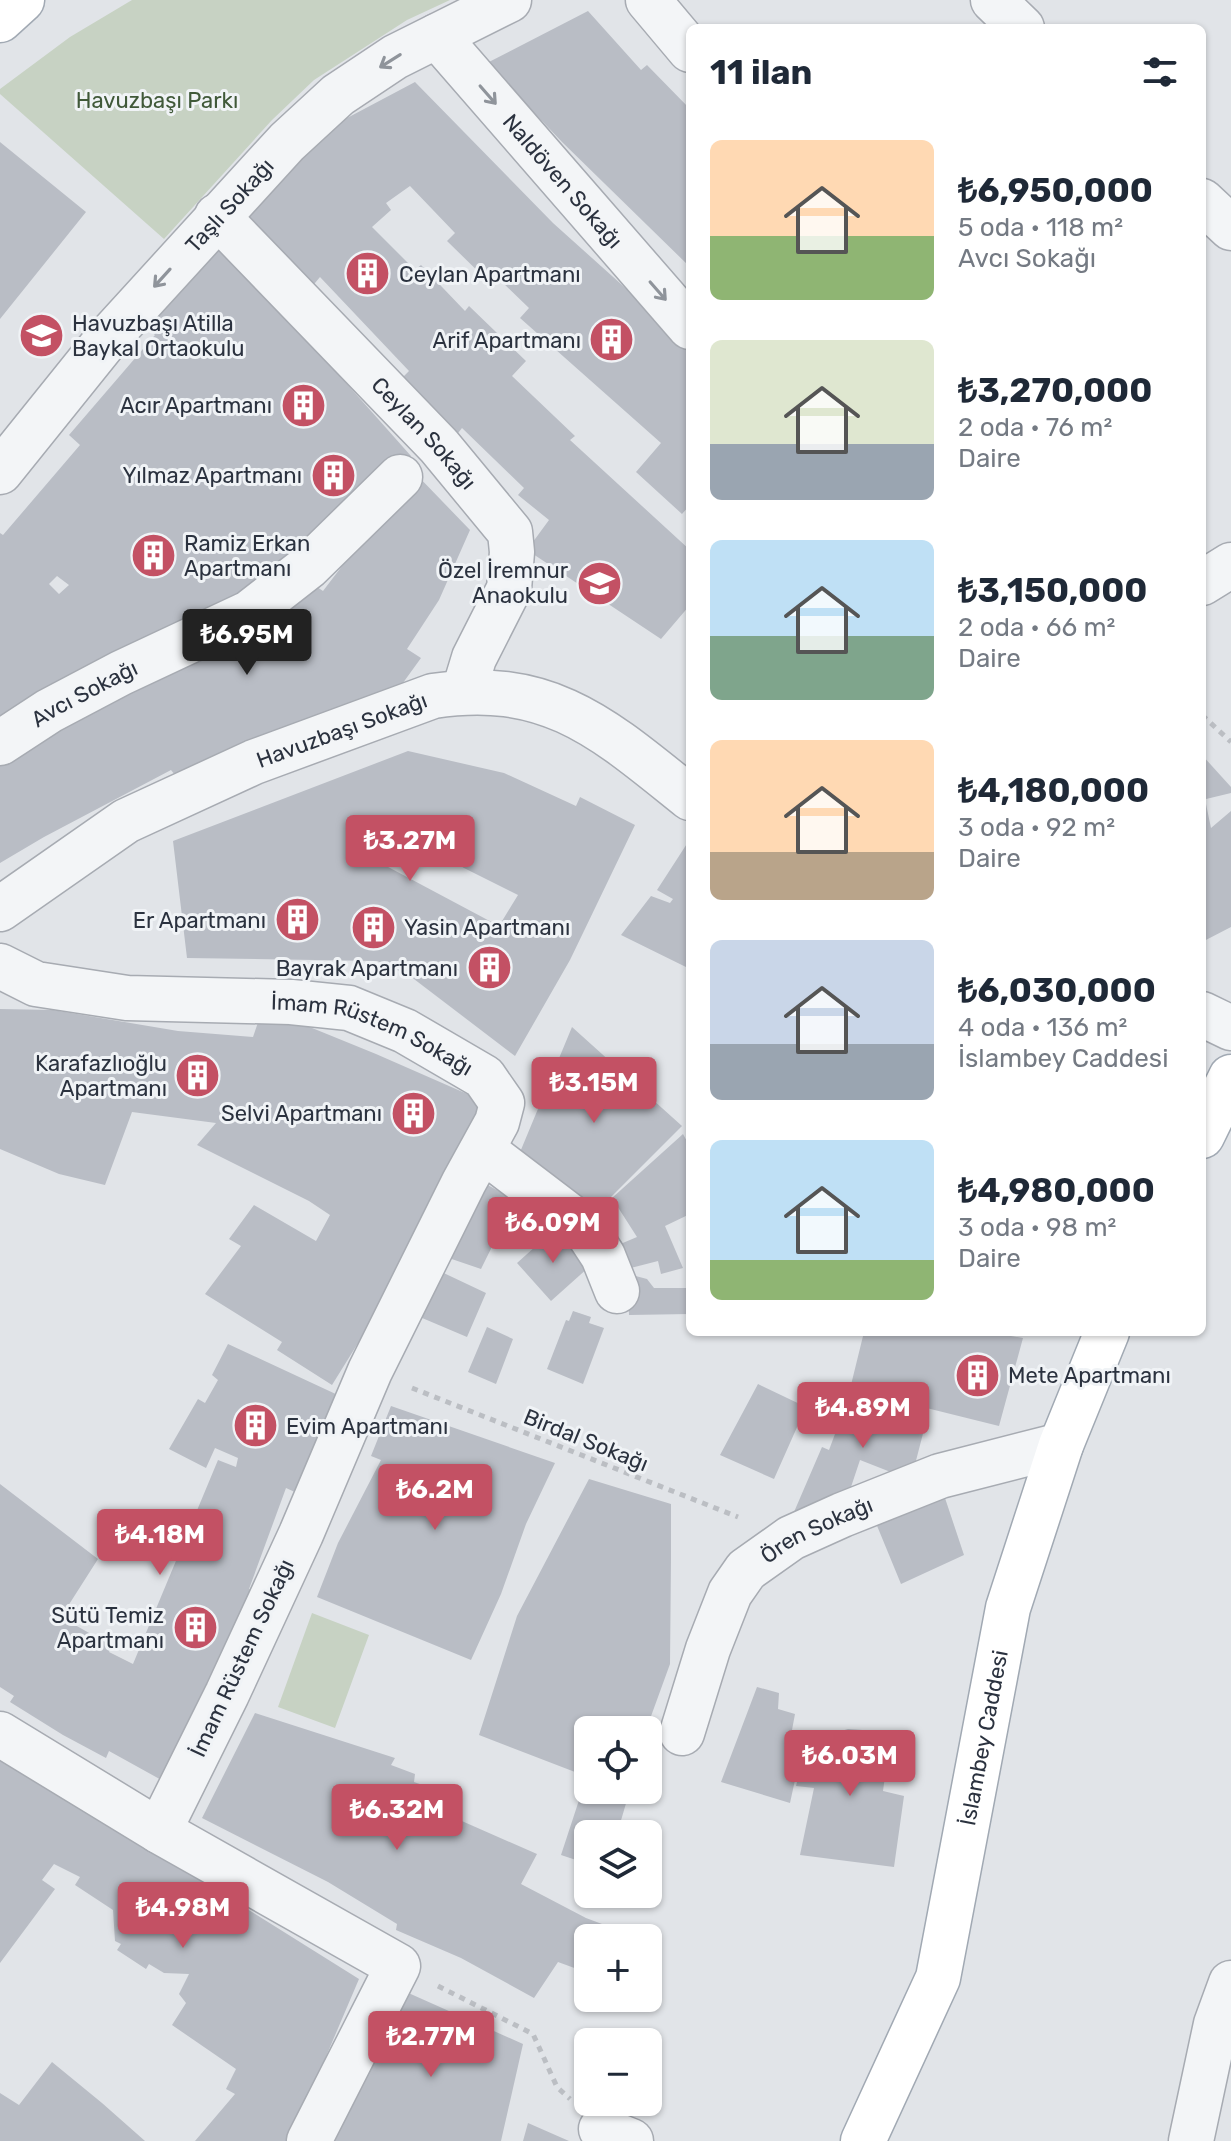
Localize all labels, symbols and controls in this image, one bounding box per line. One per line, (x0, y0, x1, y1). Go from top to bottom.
icon: filters (1138, 50, 1182, 94)
text: 11 ilan (710, 52, 812, 93)
one-way arrow (379, 53, 402, 69)
one-way arrow (479, 84, 497, 104)
park label: Havuzbaşı Parkı (76, 87, 238, 114)
street label: Naldöven Sokağı (497, 108, 629, 254)
street label: Taşlı Sokağı (179, 152, 279, 258)
text: ₺6,950,000 (958, 170, 1153, 211)
icon: home (774, 172, 870, 268)
text: 5 oda · 118 m² (958, 212, 1123, 243)
text: Avcı Sokağı (958, 243, 1096, 274)
building icon: Ceylan Apartmanı (344, 250, 392, 298)
place label: Ceylan Apartmanı (399, 261, 581, 288)
one-way arrow (153, 267, 171, 287)
one-way arrow (649, 280, 667, 300)
place label: Havuzbaşı Atilla Baykal Ortaokulu (72, 310, 245, 362)
school or university icon: Havuzbaşı Atilla Baykal Ortaokulu (17, 312, 65, 360)
building icon: Arif Apartmanı (588, 316, 636, 364)
place label: Arif Apartmanı (432, 327, 581, 354)
text: ₺3,270,000 (958, 370, 1152, 411)
street label: Ceylan Sokağı (366, 371, 482, 495)
icon: home (774, 372, 870, 468)
building icon: Acır Apartmanı (279, 381, 327, 429)
place label: Acır Apartmanı (120, 392, 272, 419)
text: 2 oda · 76 m² (958, 412, 1112, 443)
text: Daire (958, 443, 1021, 474)
building icon: Yılmaz Apartmanı (309, 451, 357, 499)
place label: Yılmaz Apartmanı (123, 462, 302, 489)
place label: Ramiz Erkan Apartmanı (184, 530, 310, 582)
building icon: Ramiz Erkan Apartmanı (129, 532, 177, 580)
place label: Özel İremnur Anaokulu (438, 557, 569, 609)
school or university icon: Özel İremnur Anaokulu (575, 559, 623, 607)
text: ₺3,150,000 (958, 570, 1147, 611)
icon: home (774, 572, 870, 668)
pin: ₺6.95M (182, 609, 312, 677)
text: 2 oda · 66 m² (958, 612, 1115, 643)
text: ₺6.95M (200, 619, 294, 650)
text: Daire (958, 643, 1021, 674)
street label: Avcı Sokağı (26, 654, 142, 733)
street label: Havuzbaşı Sokağı (253, 686, 431, 773)
text: ₺4,180,000 (958, 770, 1149, 811)
icon: home (774, 772, 870, 868)
text: 3 oda · 92 m² (958, 812, 1115, 843)
pin: ₺3.27M (345, 815, 475, 883)
text: ₺3.27M (364, 825, 456, 856)
text: Daire (958, 843, 1021, 874)
building icon: Er Apartmanı (273, 896, 321, 944)
building icon: Yasin Apartmanı (349, 903, 397, 951)
place label: Er Apartmanı (133, 907, 266, 934)
place label: Yasin Apartmanı (404, 914, 570, 941)
building icon: Bayrak Apartmanı (465, 944, 513, 992)
place label: Bayrak Apartmanı (276, 955, 458, 982)
text: ₺6,030,000 (958, 970, 1156, 1011)
icon: home (774, 972, 870, 1068)
street label: İmam Rüstem Sokağı (271, 988, 478, 1081)
text: 4 oda · 136 m² (958, 1012, 1127, 1043)
text: İslambey Caddesi (958, 1043, 1168, 1074)
place label: Karafazlıoğlu Apartmanı (35, 1050, 167, 1102)
building icon: Karafazlıoğlu Apartmanı (174, 1052, 222, 1100)
pin: ₺3.15M (529, 1057, 659, 1125)
text: ₺3.15M (550, 1067, 638, 1098)
building icon: Selvi Apartmanı (389, 1089, 437, 1137)
place label: Selvi Apartmanı (221, 1100, 382, 1127)
text: ₺4,980,000 (958, 1170, 1155, 1211)
icon: home (774, 1172, 870, 1268)
pin: ₺6.09M (488, 1197, 618, 1265)
text: ₺6.09M (506, 1207, 600, 1238)
text: 3 oda · 98 m² (958, 1212, 1116, 1243)
text: Daire (958, 1243, 1021, 1274)
building icon: Mete Apartmanı (953, 1351, 1001, 1399)
place label: Mete Apartmanı (1008, 1362, 1171, 1389)
pin: ₺4.89M (798, 1382, 928, 1450)
text: ₺4.89M (815, 1392, 911, 1423)
building icon: Evim Apartmanı (231, 1402, 279, 1450)
street label: Birdal Sokağı (520, 1403, 652, 1477)
place label: Evim Apartmanı (286, 1413, 448, 1440)
pin: ₺6.2M (379, 1464, 491, 1532)
text: ₺6.2M (396, 1474, 474, 1505)
street label: Ören Sokağı (755, 1491, 877, 1569)
pin: ₺4.18M (95, 1509, 225, 1577)
text: ₺4.18M (115, 1519, 205, 1550)
street label: İmam Rüstem Sokağı (184, 1555, 300, 1761)
place label: Sütü Temiz Apartmanı (51, 1602, 164, 1654)
building icon: Sütü Temiz Apartmanı (171, 1604, 219, 1652)
street label: İslambey Caddesi (954, 1648, 1013, 1828)
map controls (574, 1716, 662, 2116)
button: locate (574, 1716, 662, 1804)
pin: ₺6.03M (785, 1730, 915, 1798)
text: ₺6.03M (802, 1740, 898, 1771)
pin: ₺6.32M (332, 1784, 462, 1852)
text: ₺6.32M (350, 1794, 444, 1825)
button: layers (574, 1820, 662, 1908)
pin: ₺4.98M (118, 1882, 248, 1950)
text: ₺4.98M (136, 1892, 230, 1923)
button: + (574, 1924, 662, 2012)
pin: ₺2.77M (366, 2011, 496, 2079)
text: ₺2.77M (386, 2021, 476, 2052)
button: − (574, 2028, 662, 2116)

